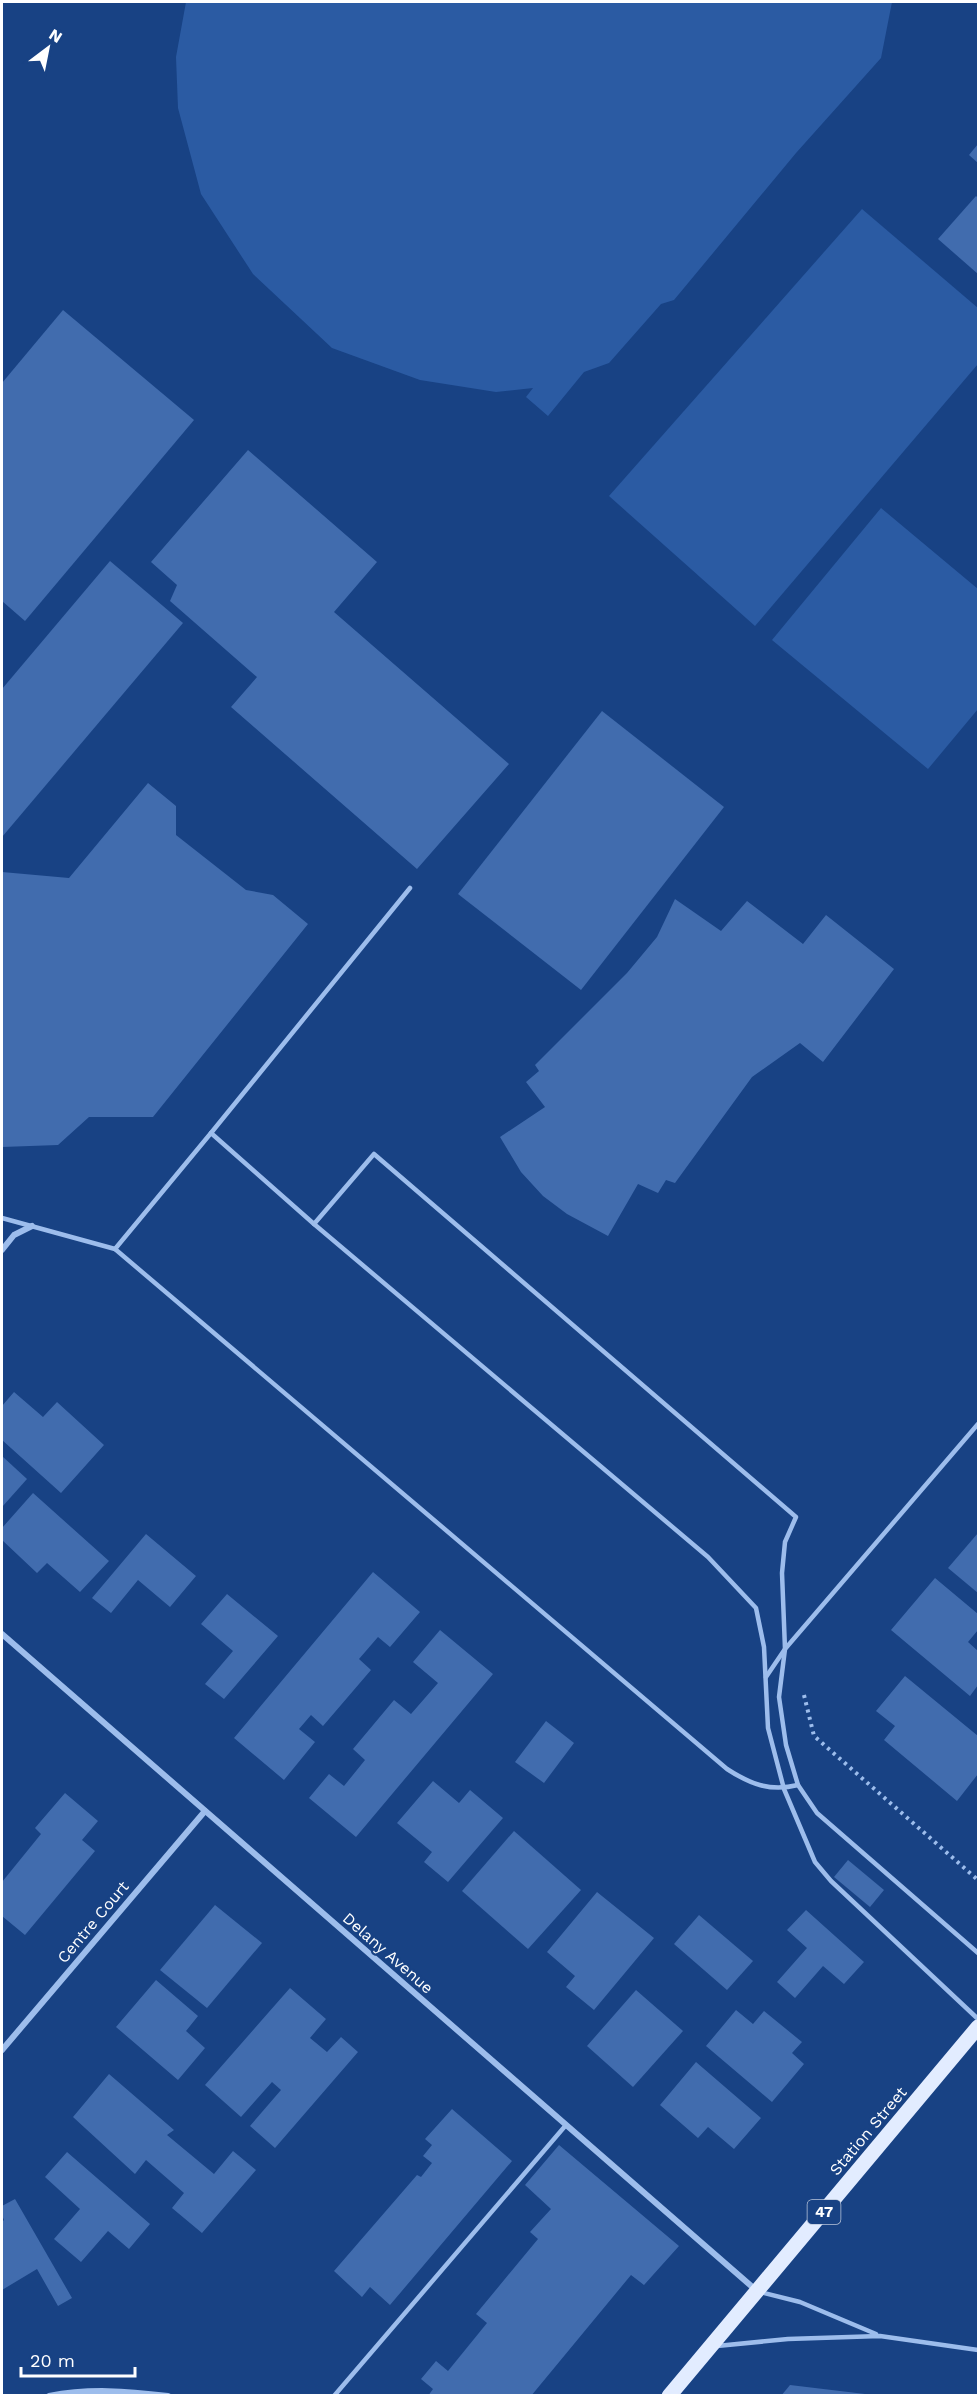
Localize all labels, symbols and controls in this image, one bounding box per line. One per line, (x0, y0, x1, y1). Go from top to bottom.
north arrow (18, 18, 78, 78)
text: N (46, 25, 66, 47)
street label: Centre Court (53, 1877, 133, 1967)
street label: Delany Avenue (339, 1909, 437, 1997)
street label: Station Street (825, 2083, 911, 2179)
road number: 47 (808, 2200, 840, 2224)
scale bar (21, 2340, 135, 2378)
text: 20 m (30, 2350, 75, 2371)

